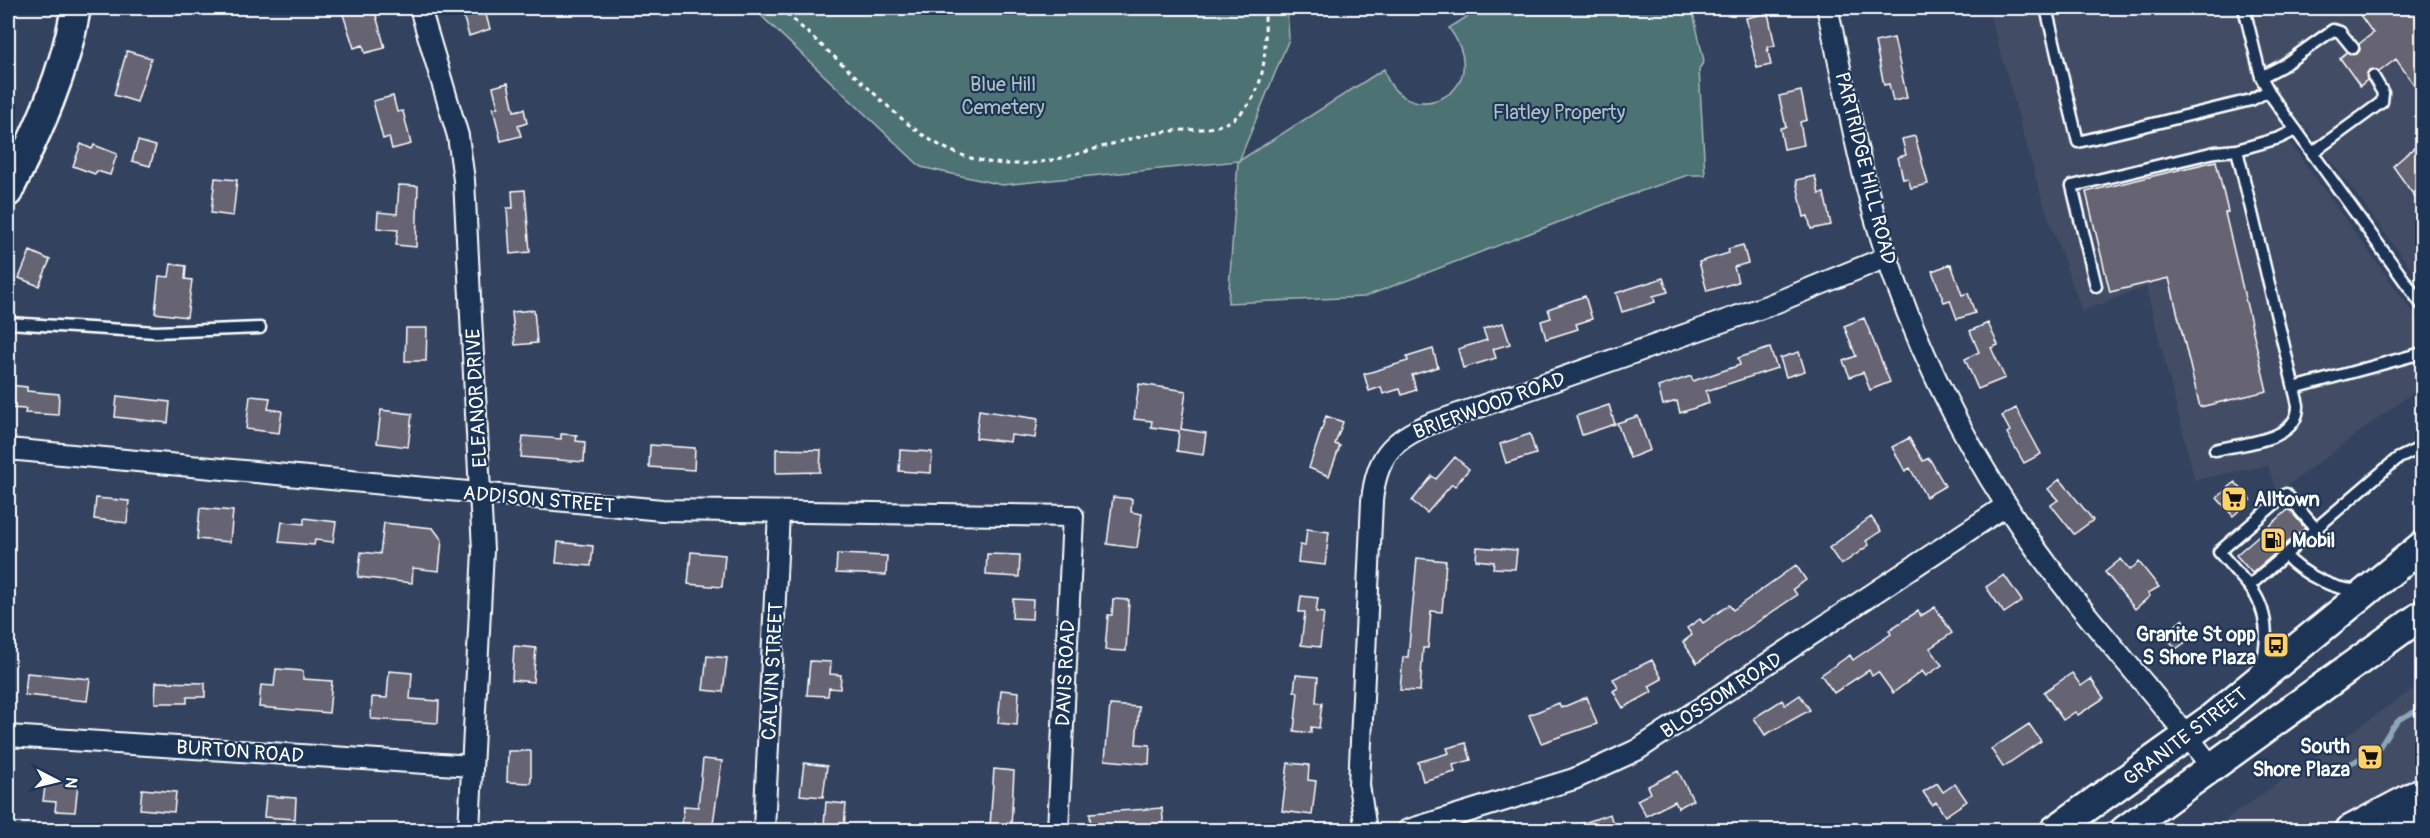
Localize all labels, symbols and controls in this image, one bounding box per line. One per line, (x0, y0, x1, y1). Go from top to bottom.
street label: PARTRIDGE HILL ROAD (1830, 69, 1902, 267)
park label: Blue Hill Cemetery (961, 72, 1045, 120)
park label: Flatley Property (1493, 100, 1626, 125)
street label: ELEANOR DRIVE (460, 328, 493, 468)
street label: BRIERWOOD ROAD (1410, 366, 1568, 445)
street label: ADDISON STREET (462, 480, 616, 519)
supermarket icon: Alltown (2219, 484, 2249, 514)
place label: Alltown (2254, 487, 2320, 512)
fuel station icon: Mobil (2258, 525, 2288, 555)
place label: Mobil (2292, 528, 2335, 553)
street label: CALVIN STREET (756, 601, 789, 741)
street label: DAVIS ROAD (1050, 619, 1081, 727)
place label: Granite St opp S Shore Plaza (2136, 622, 2257, 670)
bus stop icon: Granite St opp S Shore Plaza (2261, 630, 2291, 660)
street label: BLOSSOM ROAD (1656, 647, 1787, 744)
street label: GRANITE STREET (2118, 682, 2252, 791)
place label: South Shore Plaza (2252, 734, 2350, 782)
street label: BURTON ROAD (175, 735, 304, 768)
supermarket icon: South Shore Plaza (2355, 742, 2385, 772)
north arrow (27, 751, 87, 811)
text: N (60, 776, 81, 789)

